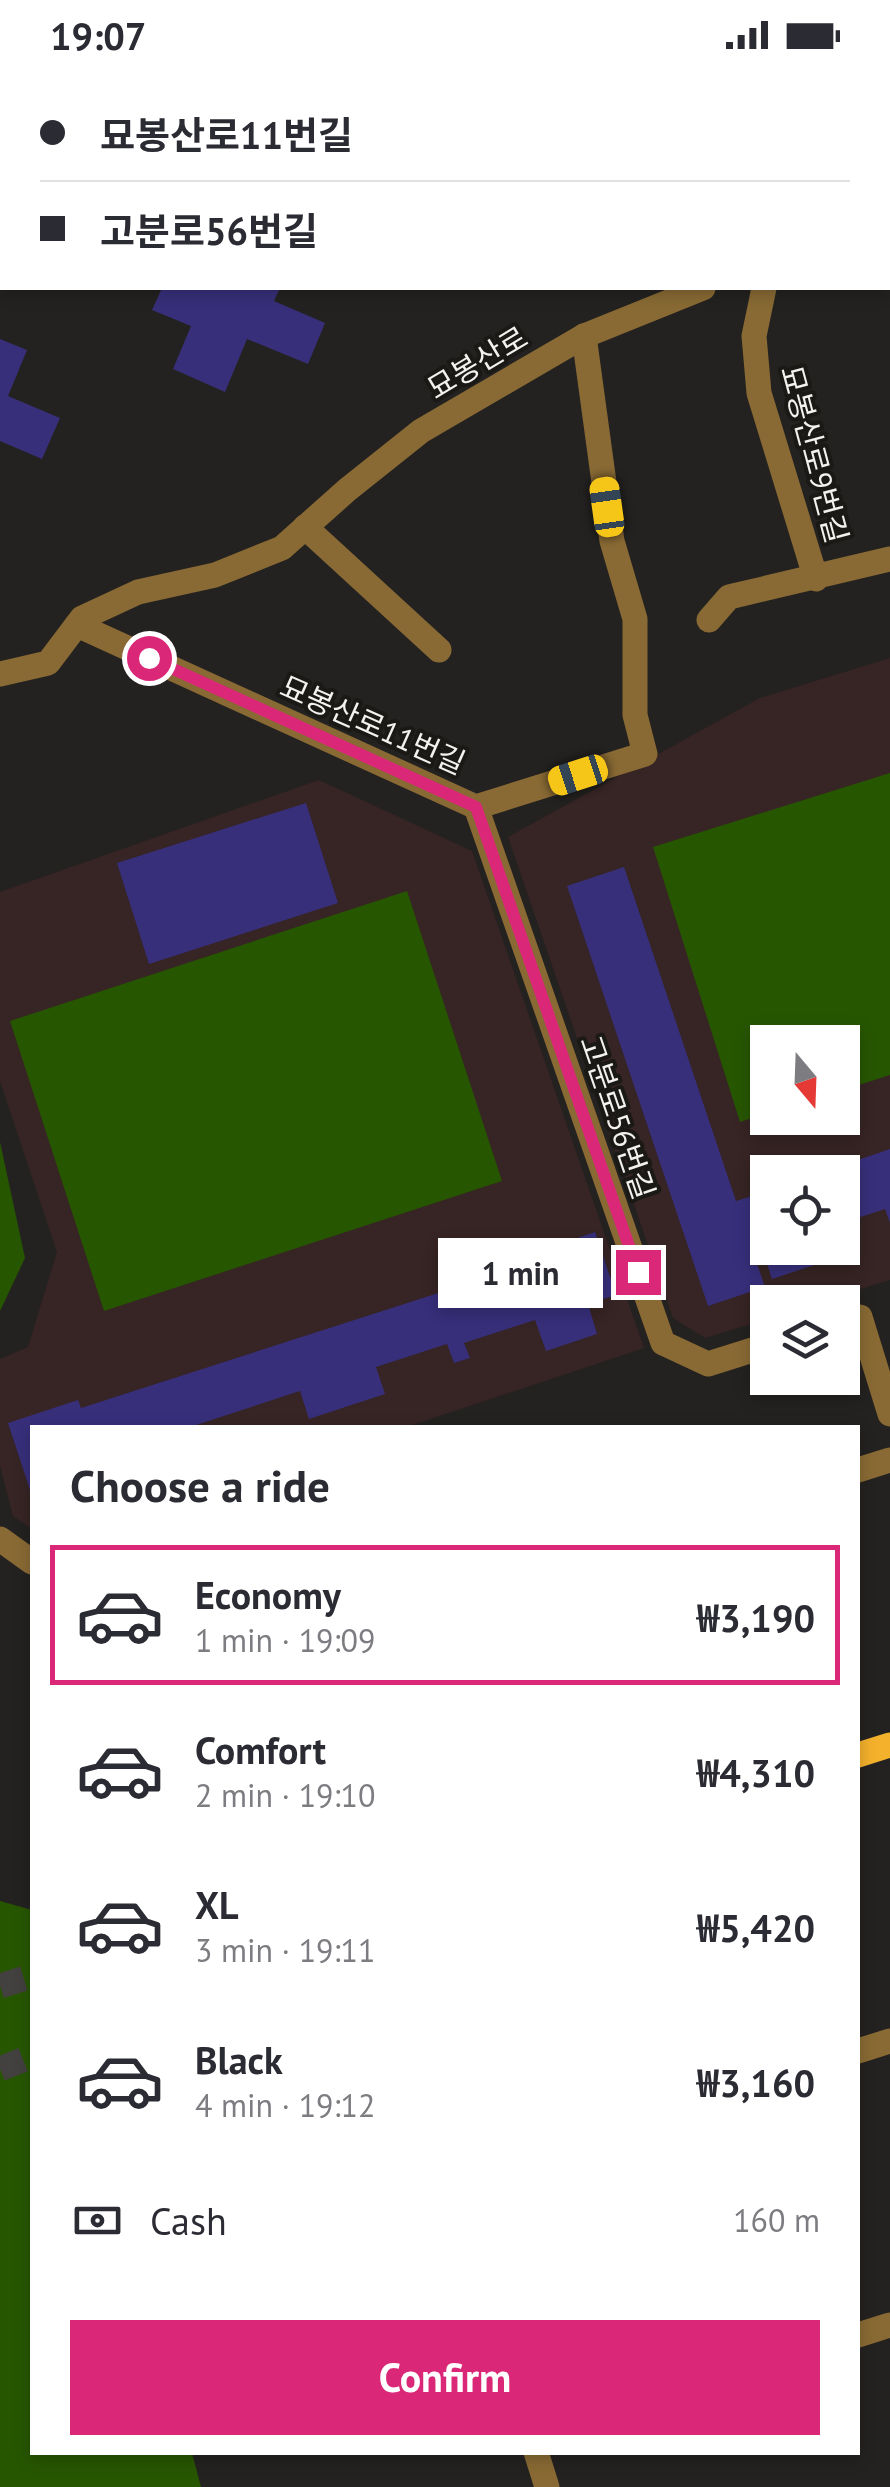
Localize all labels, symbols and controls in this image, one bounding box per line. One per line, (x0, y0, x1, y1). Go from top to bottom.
text: 19:07 (50, 11, 146, 60)
text: 묘봉산로11번길 (100, 110, 353, 159)
text: 고분로56번길 (100, 206, 318, 255)
street label: 묘봉산로 (420, 317, 534, 407)
street label: 묘봉산로9번길 (773, 361, 857, 547)
car (588, 475, 626, 539)
route start (127, 636, 172, 681)
street label: 묘봉산로11번길 (274, 666, 472, 782)
car (545, 751, 611, 799)
north arrow (750, 1025, 860, 1135)
map controls (750, 1025, 860, 1395)
street label: 고분로56번길 (572, 1030, 664, 1204)
button: locate (750, 1155, 860, 1265)
callout: 1 min (438, 1237, 603, 1307)
route end (616, 1250, 661, 1295)
text: 1 min (481, 1252, 560, 1294)
button: layers (750, 1285, 860, 1395)
text: Choose a ride (70, 1456, 330, 1514)
icon: car (75, 1570, 165, 1660)
text: Economy (195, 1570, 341, 1619)
text: ₩3,190 (697, 1593, 815, 1642)
text: 1 min · 19:09 (195, 1619, 375, 1661)
icon: car (75, 1725, 165, 1815)
text: Comfort (195, 1725, 326, 1774)
text: ₩4,310 (697, 1748, 815, 1797)
text: 2 min · 19:10 (195, 1774, 375, 1816)
icon: car (75, 1880, 165, 1970)
text: XL (195, 1880, 239, 1929)
text: ₩5,420 (697, 1903, 815, 1952)
text: 3 min · 19:11 (195, 1929, 375, 1971)
icon: car (75, 2035, 165, 2125)
text: Black (195, 2035, 283, 2084)
text: ₩3,160 (697, 2058, 815, 2107)
text: 4 min · 19:12 (195, 2084, 375, 2126)
icon: cash (70, 2193, 125, 2248)
text: Cash (150, 2196, 227, 2245)
text: 160 m (733, 2199, 820, 2241)
button: Confirm (70, 2320, 820, 2435)

